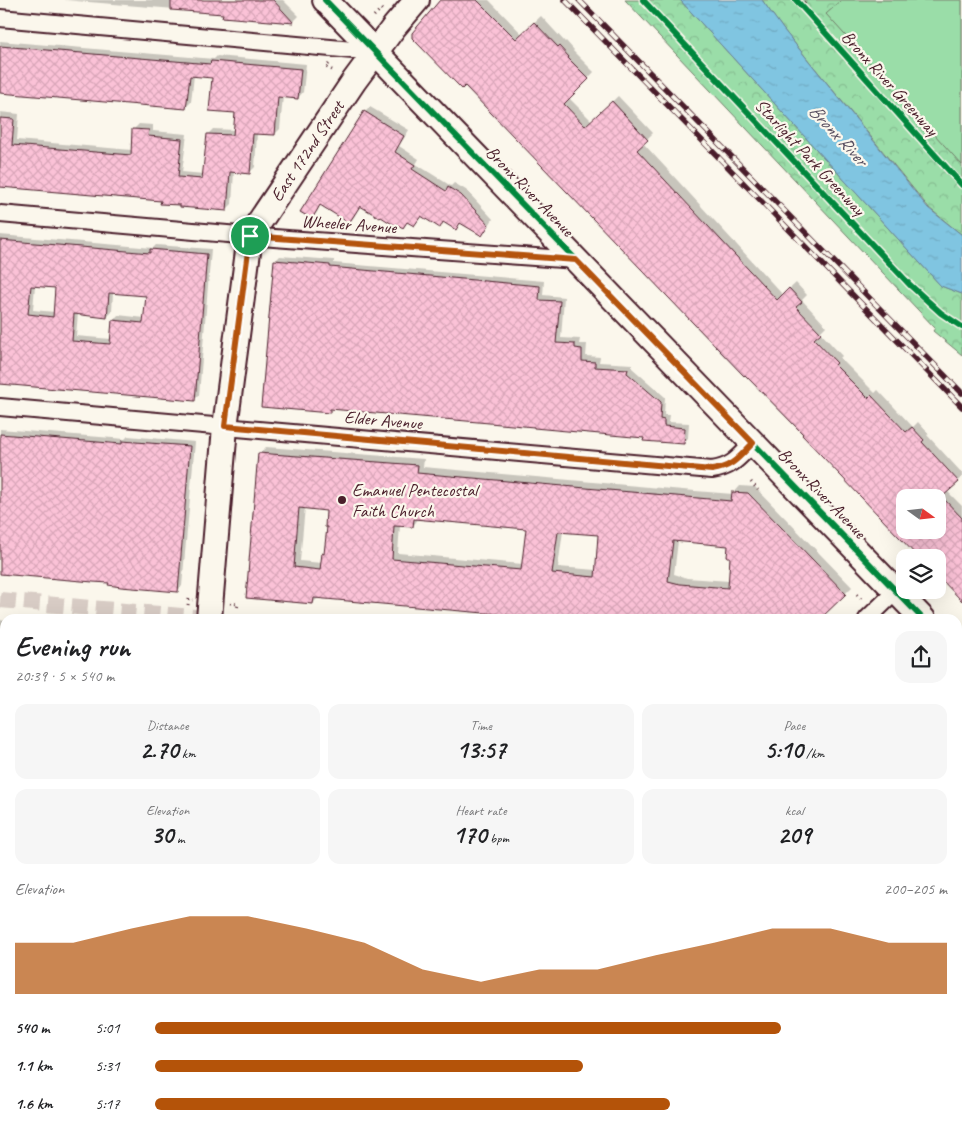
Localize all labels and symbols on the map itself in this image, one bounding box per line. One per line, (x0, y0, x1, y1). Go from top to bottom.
street label: Bronx River Greenway (837, 26, 943, 140)
street label: Starlight Park Greenway (750, 94, 871, 221)
street label: East 172nd Street (265, 95, 350, 205)
water label: Bronx River (804, 99, 872, 171)
street label: Bronx River Avenue (481, 141, 579, 242)
street label: Wheeler Avenue (301, 210, 398, 238)
pin (229, 215, 271, 257)
street label: Elder Avenue (343, 406, 424, 434)
street label: Bronx River Avenue (773, 443, 871, 544)
place label: Emanuel Pentecostal Faith Church (352, 479, 480, 522)
north arrow (896, 489, 946, 539)
marker: Emanuel Pentecostal Faith Church (336, 494, 348, 506)

